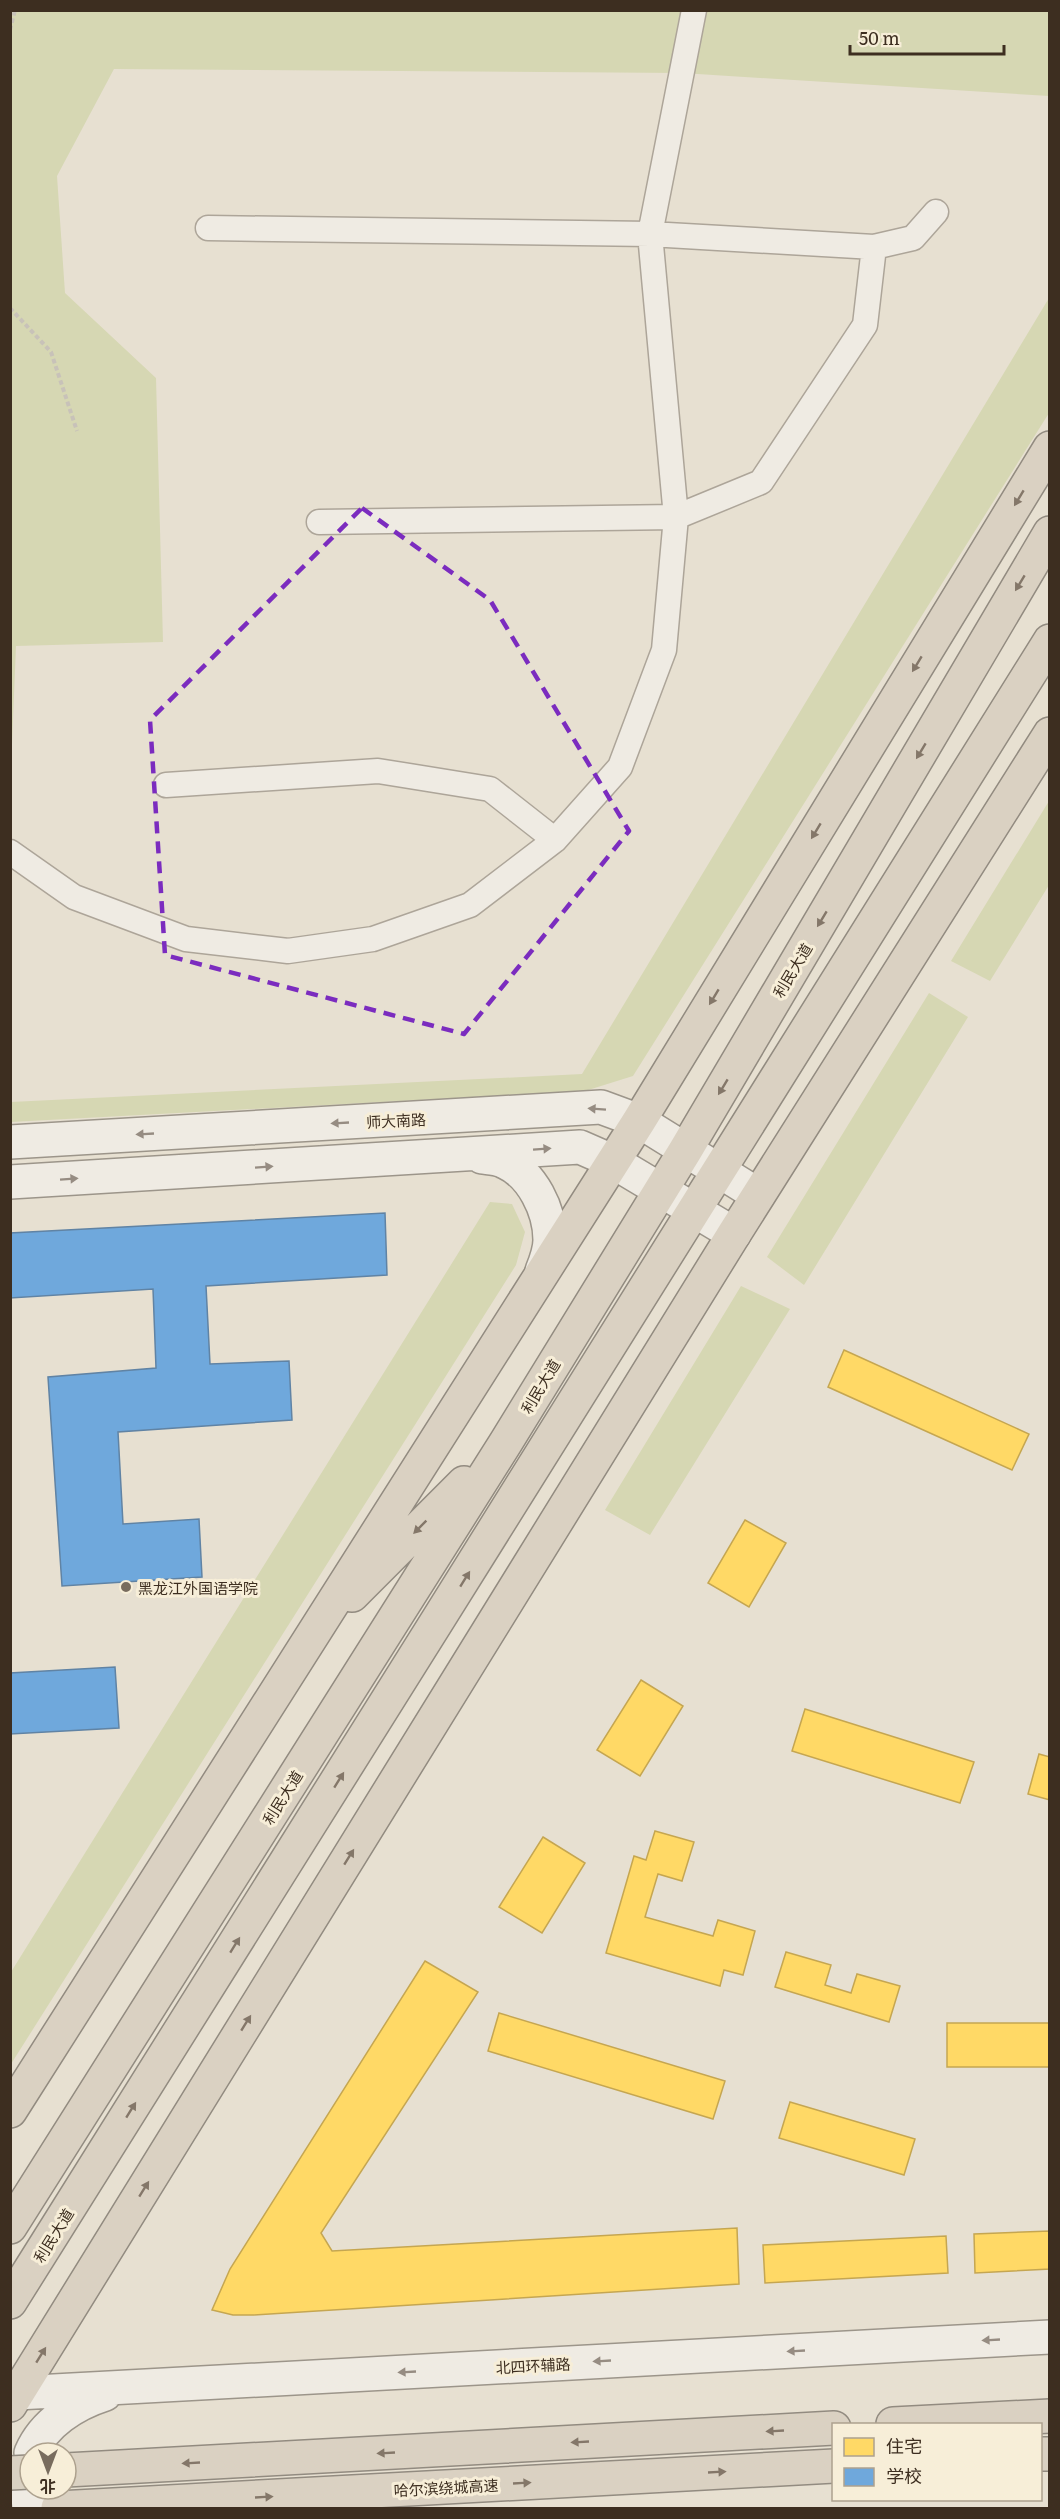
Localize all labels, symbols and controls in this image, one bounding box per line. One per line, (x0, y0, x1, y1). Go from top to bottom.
scale bar (850, 18, 1004, 56)
text: 50 m (859, 24, 900, 51)
one-way arrow (1014, 490, 1024, 507)
one-way arrow (1014, 575, 1025, 591)
one-way arrow (912, 656, 923, 672)
one-way arrow (915, 743, 926, 759)
one-way arrow (810, 823, 821, 839)
one-way arrow (816, 911, 827, 927)
street label: 利民大道 (767, 938, 817, 1002)
one-way arrow (709, 989, 720, 1005)
one-way arrow (717, 1079, 728, 1095)
one-way arrow (587, 1104, 606, 1114)
street label: 师大南路 (365, 1107, 427, 1133)
one-way arrow (330, 1118, 349, 1127)
one-way arrow (136, 1130, 155, 1139)
one-way arrow (532, 1144, 551, 1154)
one-way arrow (254, 1162, 273, 1171)
one-way arrow (59, 1174, 78, 1183)
street label: 利民大道 (515, 1354, 565, 1418)
one-way arrow (413, 1520, 427, 1534)
one-way arrow (459, 1571, 470, 1587)
place label: 黑龙江外国语学院 (138, 1576, 258, 1599)
marker: 黑龙江外国语学院 (119, 1580, 133, 1594)
street label: 利民大道 (256, 1765, 308, 1829)
one-way arrow (333, 1772, 344, 1788)
one-way arrow (343, 1849, 354, 1865)
one-way arrow (229, 1937, 240, 1953)
one-way arrow (241, 2015, 252, 2031)
one-way arrow (126, 2102, 137, 2118)
one-way arrow (138, 2181, 149, 2197)
street label: 利民大道 (27, 2203, 79, 2267)
one-way arrow (982, 2336, 1001, 2345)
one-way arrow (787, 2346, 806, 2355)
one-way arrow (36, 2347, 47, 2363)
street label: 北四环辅路 (495, 2352, 571, 2378)
one-way arrow (592, 2357, 611, 2366)
one-way arrow (397, 2367, 416, 2377)
legend (832, 2423, 1042, 2501)
one-way arrow (766, 2426, 785, 2436)
text: 住宅 (886, 2432, 922, 2459)
one-way arrow (571, 2437, 590, 2446)
north arrow (18, 2441, 78, 2501)
one-way arrow (376, 2448, 395, 2457)
one-way arrow (181, 2459, 200, 2468)
text: 学校 (886, 2462, 922, 2489)
one-way arrow (707, 2468, 726, 2477)
street label: 哈尔滨绕城高速 (393, 2473, 499, 2501)
text: 北 (40, 2475, 56, 2499)
one-way arrow (512, 2478, 531, 2488)
one-way arrow (255, 2492, 274, 2502)

